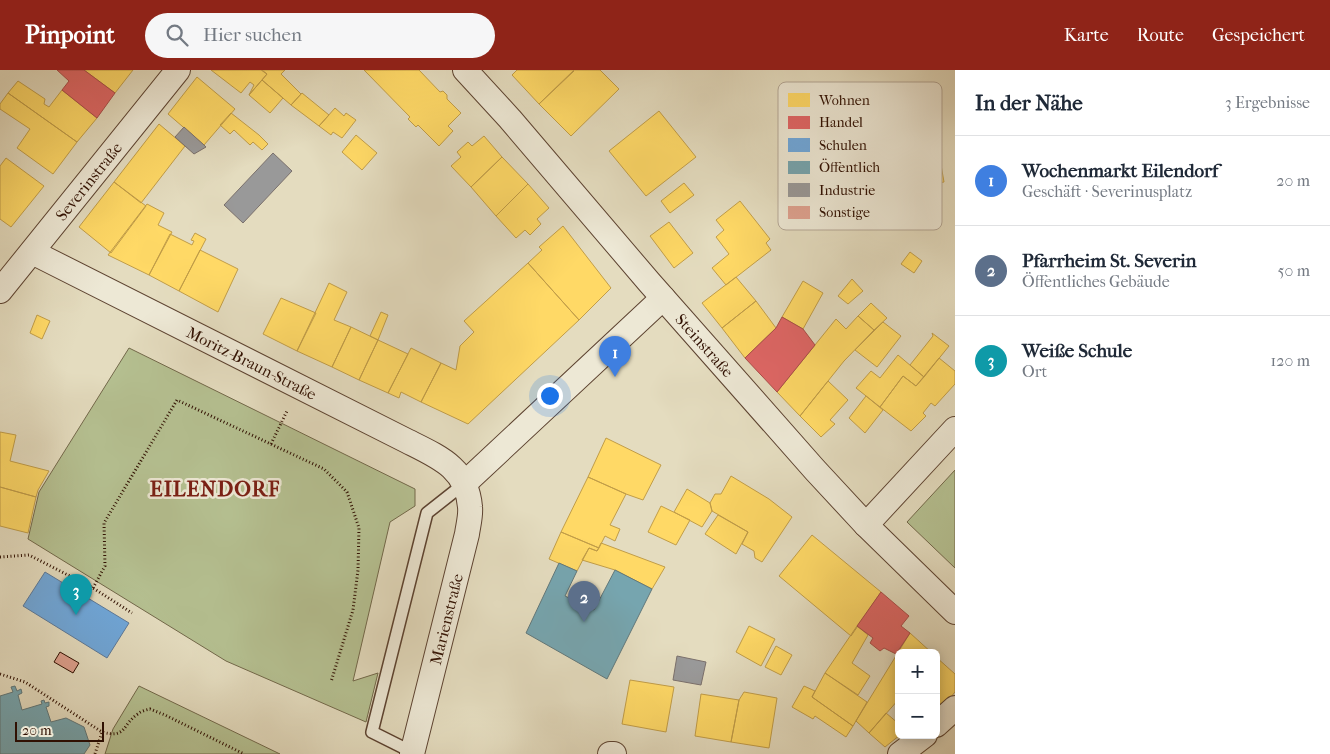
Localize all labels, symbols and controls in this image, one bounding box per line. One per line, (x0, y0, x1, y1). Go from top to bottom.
search box (145, 13, 495, 58)
text: Pinpoint (25, 21, 115, 49)
icon: search (163, 21, 191, 49)
text: Hier suchen (203, 24, 302, 46)
text: Karte (1064, 25, 1109, 46)
text: Route (1137, 25, 1184, 46)
text: Gespeichert (1212, 25, 1305, 46)
legend (778, 82, 942, 230)
text: In der Nähe (975, 91, 1083, 115)
text: Wohnen (818, 92, 870, 109)
text: 3 Ergebnisse (1225, 93, 1310, 112)
text: Handel (819, 114, 863, 131)
text: Schulen (819, 137, 867, 154)
street label: Severinstraße (52, 138, 126, 224)
text: Öffentlich (819, 158, 880, 176)
text: Wochenmarkt Eilendorf (1022, 160, 1218, 182)
text: 1 (988, 171, 994, 190)
text: 20 m (1276, 171, 1310, 190)
text: Industrie (819, 182, 875, 199)
text: Geschäft · Severinusplatz (1022, 182, 1192, 201)
text: Sonstige (819, 204, 870, 221)
text: Pfarrheim St. Severin (1022, 250, 1197, 272)
text: 2 (987, 261, 995, 280)
text: 50 m (1278, 261, 1310, 280)
text: Öffentliches Gebäude (1022, 272, 1170, 291)
street label: Steinstraße (671, 310, 738, 381)
street label: Moritz-Braun-Straße (183, 323, 320, 404)
pin: 1 (599, 336, 631, 377)
text: Weiße Schule (1022, 340, 1132, 362)
text: 3 (988, 351, 994, 370)
text: 120 m (1271, 351, 1310, 370)
text: Ort (1022, 362, 1047, 381)
your location (537, 383, 563, 409)
district label: EILENDORF (150, 477, 280, 501)
street label: Marienstraße (426, 572, 467, 667)
pin: 3 (60, 574, 92, 615)
pin: 2 (568, 581, 600, 622)
map controls (895, 649, 940, 739)
button: + (895, 649, 940, 694)
button: − (895, 694, 940, 739)
scale bar (15, 719, 104, 742)
text: 20 m (22, 722, 52, 739)

